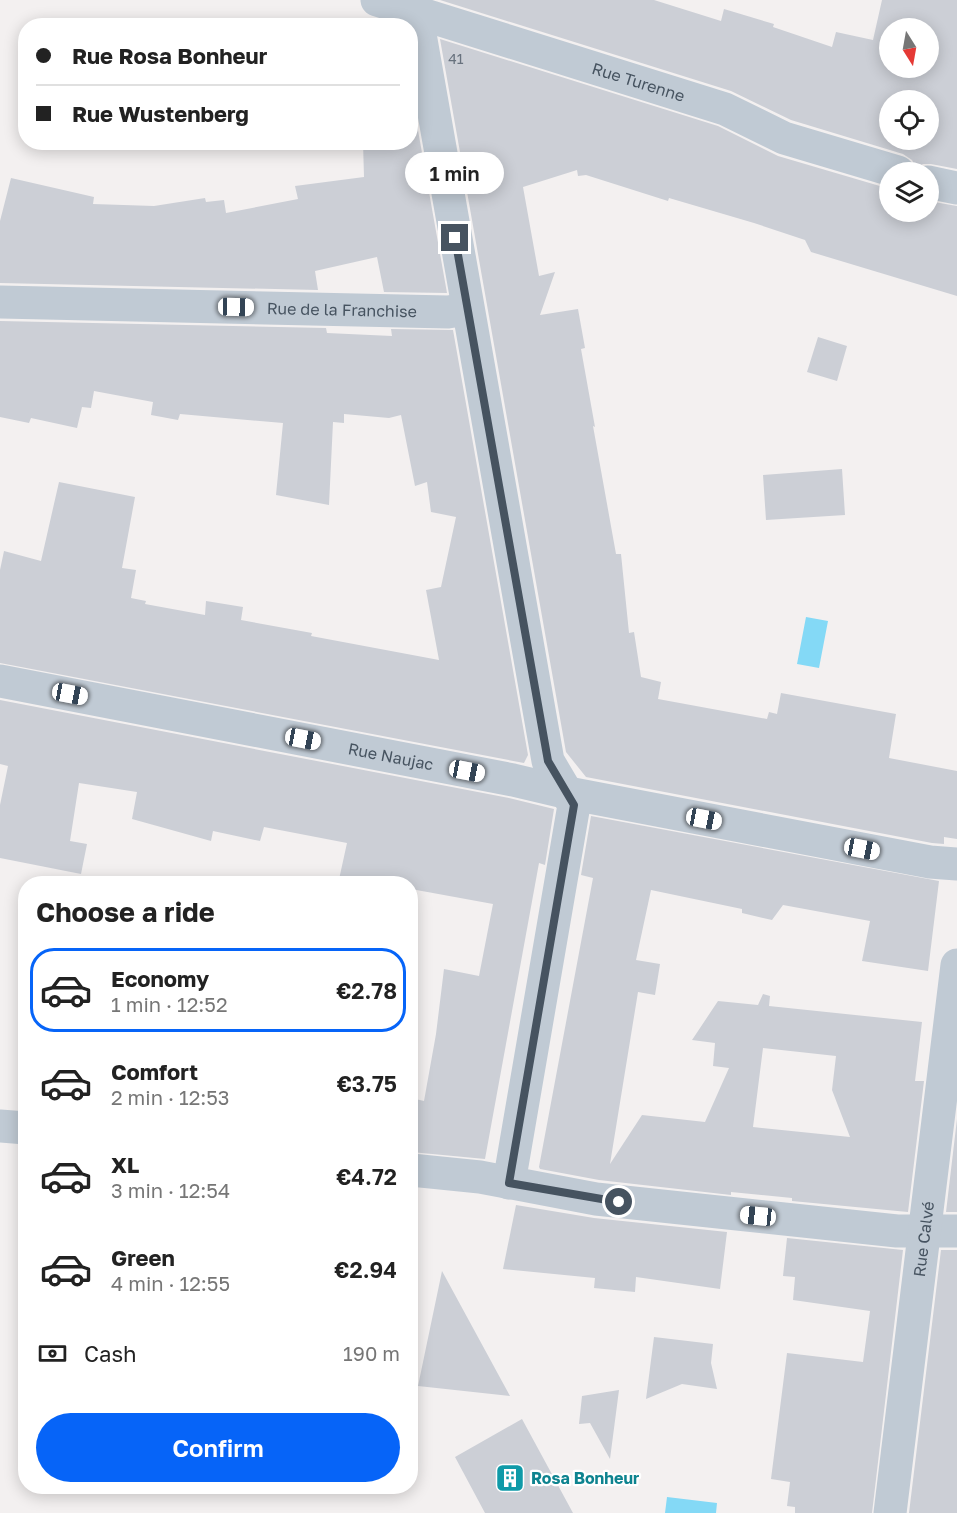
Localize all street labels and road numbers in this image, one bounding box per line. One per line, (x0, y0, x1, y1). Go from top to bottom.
street label: Rue Turenne (590, 58, 687, 106)
street label: Rue de la Franchise (267, 298, 417, 321)
street label: Rue Naujac (346, 738, 435, 774)
street label: Rue Calvé (909, 1200, 938, 1278)

